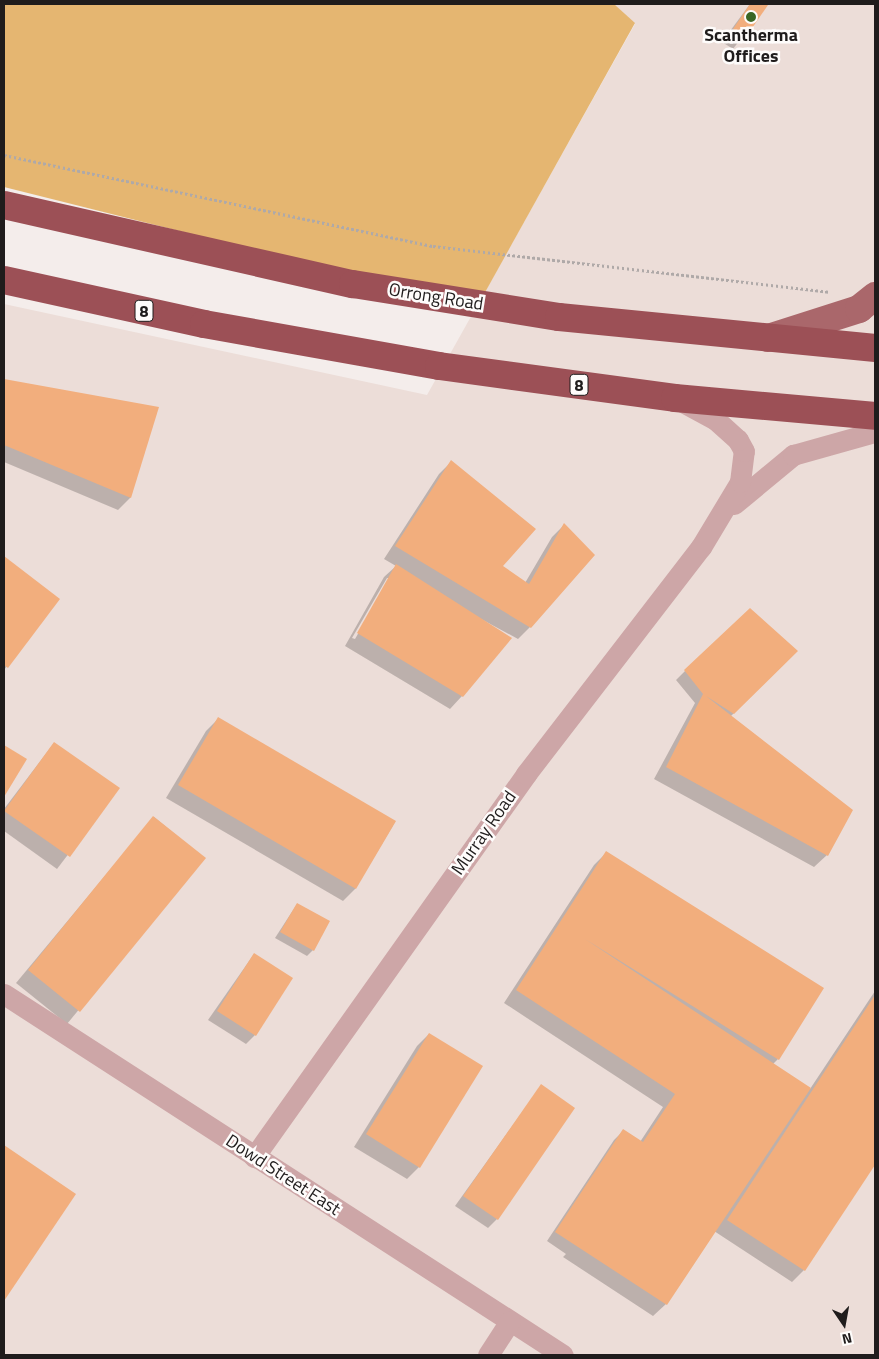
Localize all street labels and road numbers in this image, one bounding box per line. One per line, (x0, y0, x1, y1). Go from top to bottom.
street label: Orrong Road (387, 279, 485, 315)
road number: 8 (134, 298, 154, 324)
road number: 8 (569, 372, 589, 398)
street label: Murray Road (447, 787, 521, 879)
street label: Dowd Street East (222, 1130, 344, 1220)

